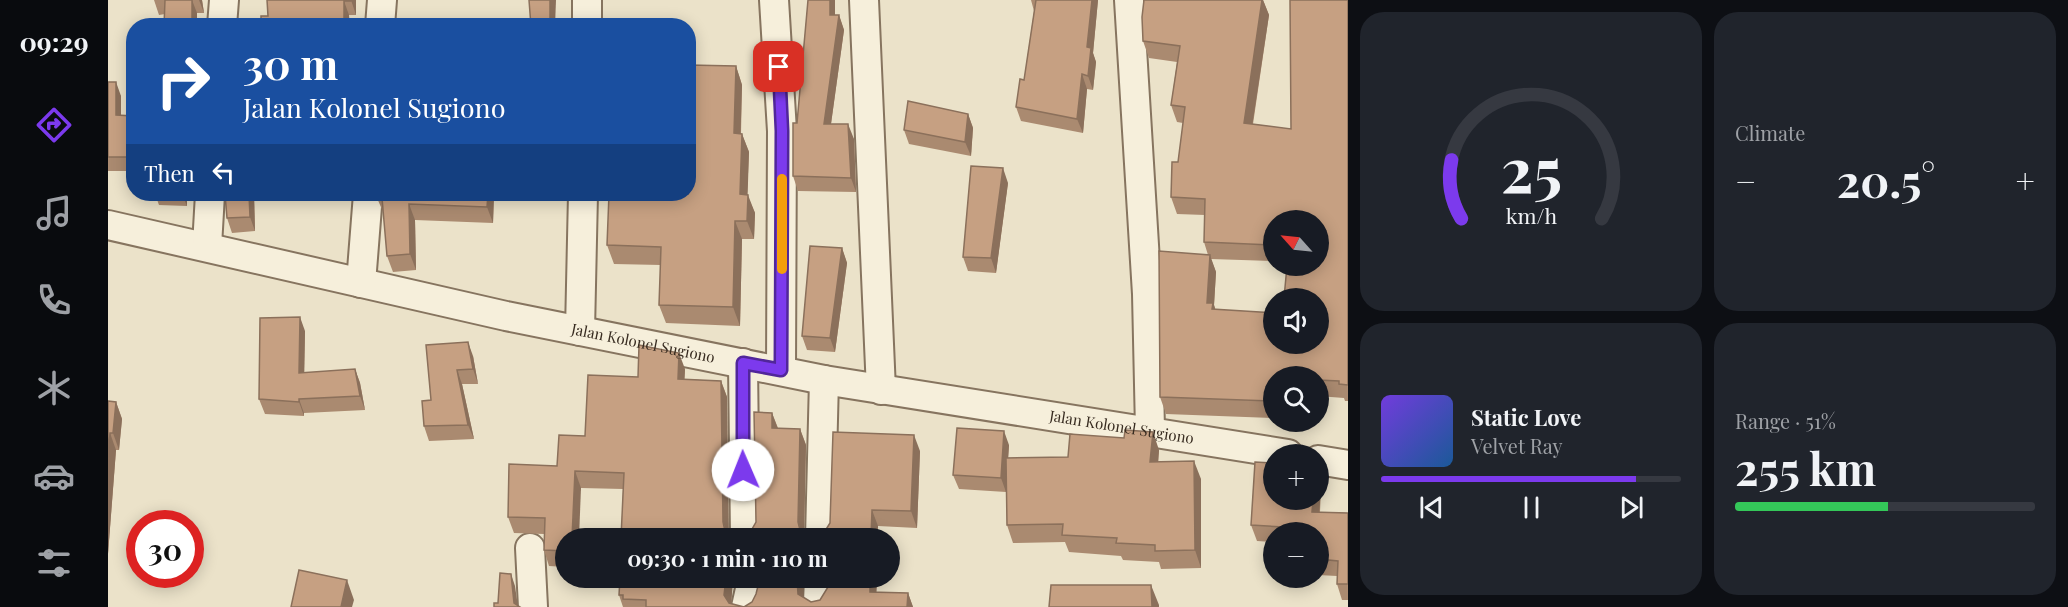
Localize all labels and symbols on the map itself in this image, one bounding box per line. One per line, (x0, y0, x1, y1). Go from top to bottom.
pin (753, 41, 804, 92)
north arrow (1263, 210, 1329, 276)
street label: Jalan Kolonel Sugiono (569, 318, 717, 367)
street label: Jalan Kolonel Sugiono (1047, 405, 1195, 448)
position arrow (711, 438, 775, 502)
speed limit sign: 30 (126, 510, 204, 588)

